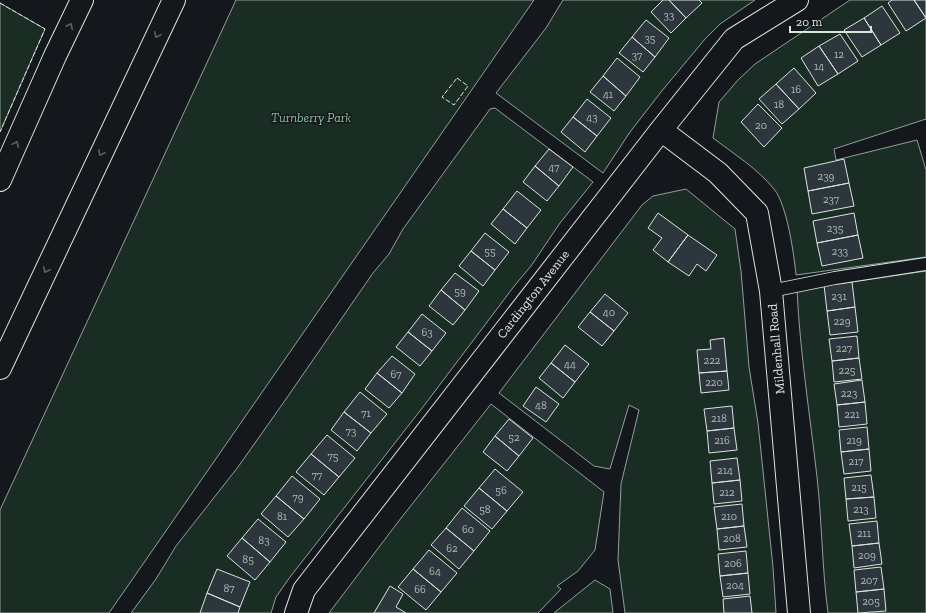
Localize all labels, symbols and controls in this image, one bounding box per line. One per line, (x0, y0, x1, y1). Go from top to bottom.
scale bar (790, 8, 871, 34)
house number: 33 (664, 9, 674, 22)
text: 20 m (796, 15, 823, 29)
one-way arrow (65, 23, 73, 30)
one-way arrow (154, 31, 162, 39)
house number: 35 (644, 32, 656, 45)
house number: 12 (834, 48, 844, 61)
house number: 37 (632, 49, 642, 62)
house number: 14 (814, 60, 824, 73)
house number: 16 (791, 83, 801, 96)
house number: 41 (603, 88, 614, 101)
house number: 18 (774, 98, 784, 111)
park label: Turnberry Park (271, 110, 351, 125)
house number: 43 (586, 111, 598, 124)
house number: 20 (755, 119, 767, 132)
one-way arrow (11, 141, 19, 149)
one-way arrow (98, 148, 106, 156)
house number: 47 (549, 161, 559, 174)
house number: 239 (818, 170, 835, 183)
house number: 237 (823, 193, 839, 206)
house number: 235 (827, 222, 844, 235)
house number: 55 (484, 245, 496, 258)
house number: 233 (832, 245, 848, 258)
street label: Cardington Avenue (494, 247, 572, 341)
one-way arrow (43, 266, 51, 274)
house number: 59 (454, 285, 466, 298)
house number: 231 (831, 290, 847, 303)
street label: Mildenhall Road (765, 303, 787, 395)
house number: 40 (603, 306, 615, 319)
house number: 229 (833, 315, 851, 328)
house number: 63 (421, 326, 433, 339)
house number: 227 (836, 342, 852, 355)
house number: 222 (704, 354, 721, 367)
house number: 44 (564, 358, 576, 371)
house number: 225 (839, 364, 856, 377)
house number: 67 (390, 368, 402, 381)
house number: 220 (705, 376, 723, 389)
house number: 223 (841, 387, 857, 400)
house number: 48 (535, 399, 547, 412)
house number: 71 (361, 407, 371, 420)
house number: 221 (844, 408, 861, 421)
house number: 218 (711, 412, 727, 425)
house number: 73 (346, 425, 356, 438)
house number: 52 (508, 431, 520, 444)
house number: 216 (714, 434, 730, 447)
house number: 219 (846, 434, 862, 447)
house number: 75 (328, 450, 339, 463)
house number: 217 (849, 455, 863, 468)
house number: 214 (717, 464, 733, 477)
house number: 77 (312, 469, 322, 482)
house number: 215 (851, 481, 867, 494)
house number: 56 (495, 484, 507, 497)
house number: 212 (719, 486, 735, 499)
house number: 79 (292, 491, 304, 504)
house number: 58 (479, 503, 491, 516)
house number: 213 (853, 503, 869, 516)
house number: 81 (277, 510, 288, 523)
house number: 210 (721, 510, 737, 523)
house number: 60 (462, 523, 474, 536)
house number: 211 (857, 527, 872, 540)
house number: 208 (723, 532, 741, 545)
house number: 83 (258, 534, 270, 547)
house number: 62 (446, 542, 458, 555)
house number: 209 (858, 549, 876, 562)
house number: 85 (242, 553, 254, 566)
house number: 206 (724, 557, 742, 570)
house number: 64 (429, 565, 441, 578)
house number: 207 (860, 574, 878, 587)
house number: 204 (726, 579, 744, 592)
house number: 87 (223, 582, 235, 595)
house number: 66 (414, 583, 426, 596)
house number: 205 (862, 595, 880, 608)

